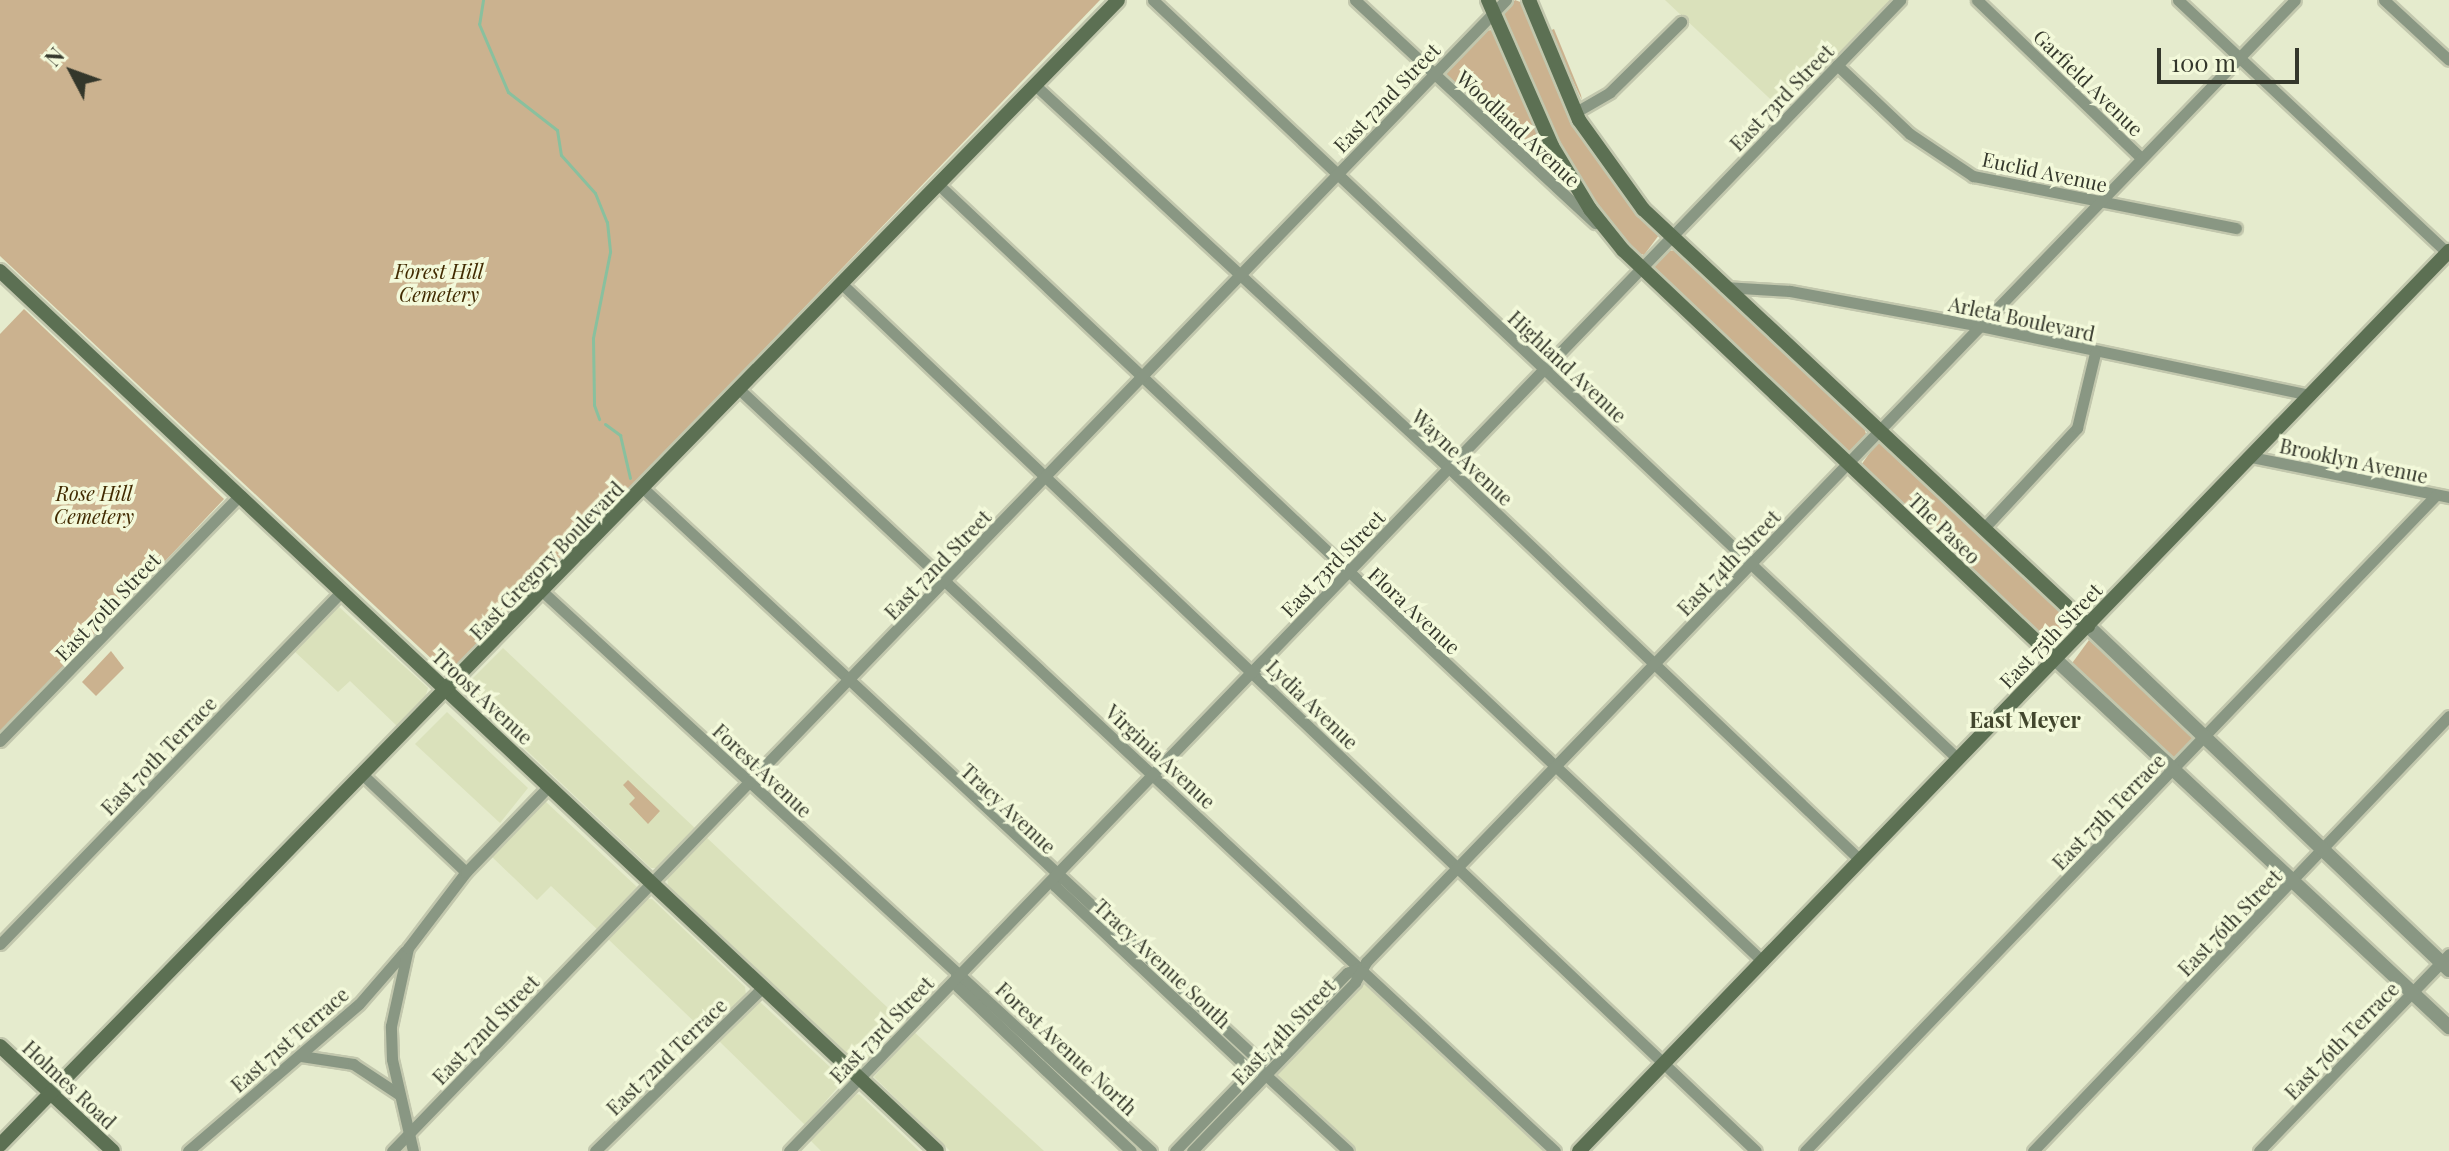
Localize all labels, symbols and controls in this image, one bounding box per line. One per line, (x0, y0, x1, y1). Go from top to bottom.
street label: Garfield Avenue (2029, 24, 2149, 140)
north arrow (32, 32, 112, 112)
scale bar (2161, 32, 2303, 82)
street label: East 72nd Street (1328, 37, 1444, 157)
street label: East 73rd Street (1724, 39, 1838, 155)
text: N (37, 40, 70, 72)
text: 100 m (2171, 46, 2236, 78)
street label: Woodland Avenue (1452, 65, 1586, 191)
street label: Euclid Avenue (1980, 146, 2110, 196)
park label: Forest Hill Cemetery (395, 258, 483, 305)
street label: Arleta Boulevard (1947, 291, 2097, 345)
street label: Highland Avenue (1504, 305, 1632, 427)
street label: Wayne Avenue (1407, 404, 1519, 510)
street label: Brooklyn Avenue (2277, 432, 2431, 488)
street label: East Gregory Boulevard (464, 476, 628, 644)
park label: Rose Hill Cemetery (54, 480, 134, 527)
street label: The Paseo (1904, 488, 1986, 568)
street label: East 72nd Street (879, 504, 995, 624)
street label: East 74th Street (1671, 504, 1785, 620)
street label: East 73rd Street (1275, 505, 1389, 621)
street label: East 70th Street (49, 547, 165, 665)
street label: Flora Avenue (1364, 561, 1466, 659)
street label: East 75th Street (1994, 577, 2106, 693)
street label: Troost Avenue (427, 643, 539, 749)
street label: Lydia Avenue (1262, 654, 1364, 754)
street label: East 70th Terrace (95, 690, 221, 820)
street label: Virginia Avenue (1101, 699, 1221, 813)
district label: East Meyer (1969, 707, 2081, 733)
street label: Forest Avenue (708, 718, 818, 822)
street label: East 75th Terrace (2046, 748, 2170, 874)
street label: Tracy Avenue (956, 758, 1062, 858)
street label: East 76th Street (2172, 864, 2286, 980)
street label: Tracy Avenue South (1089, 893, 1237, 1033)
street label: East 72nd Street (427, 969, 543, 1089)
street label: East 73rd Street (824, 971, 938, 1087)
street label: East 74th Street (1226, 973, 1340, 1089)
street label: Forest Avenue North (991, 976, 1143, 1120)
street label: East 76th Terrace (2279, 976, 2403, 1104)
street label: East 71st Terrace (225, 981, 353, 1097)
street label: East 72nd Terrace (601, 992, 731, 1120)
street label: Holmes Road (18, 1035, 122, 1133)

